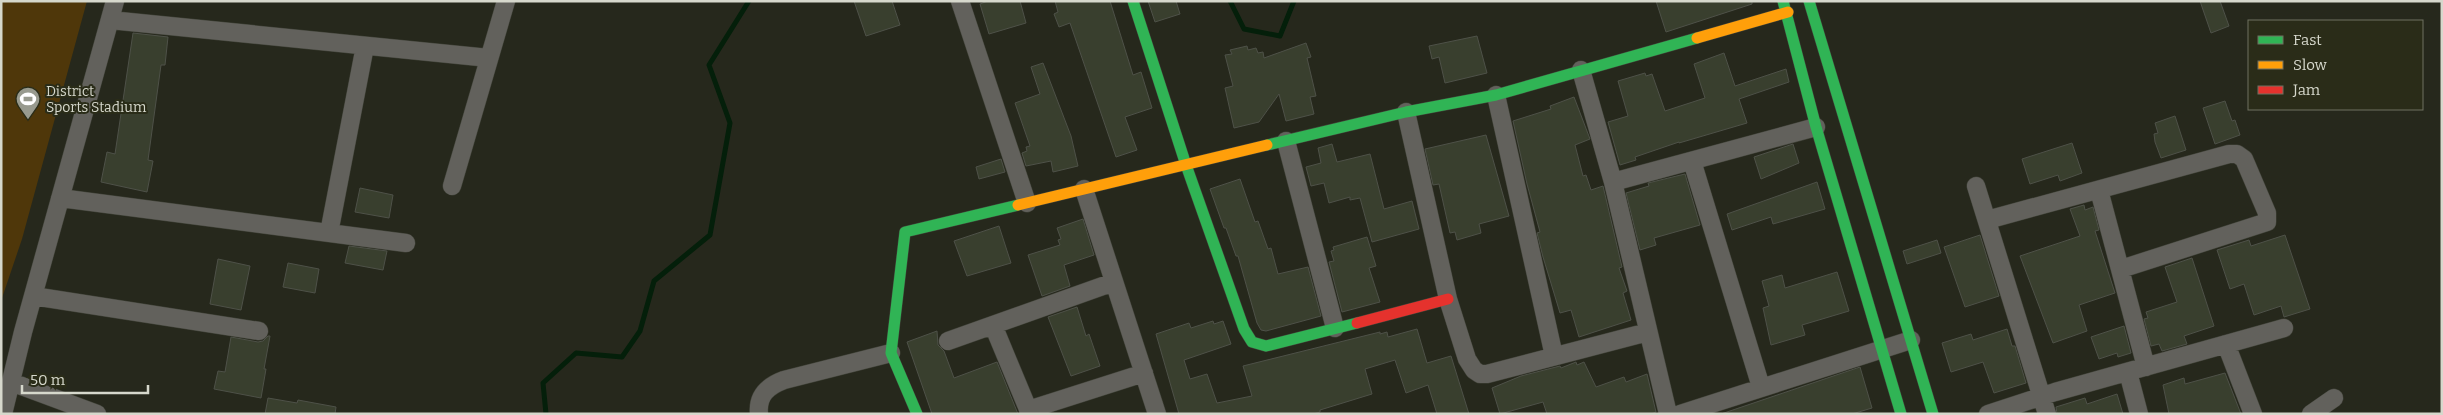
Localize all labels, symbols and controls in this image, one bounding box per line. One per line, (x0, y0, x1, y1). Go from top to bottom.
legend (2248, 20, 2423, 110)
text: Fast (2293, 31, 2322, 49)
text: Slow (2293, 56, 2328, 74)
text: Jam (2292, 81, 2321, 99)
place label: District Sports Stadium (46, 83, 147, 116)
sports icon: District Sports Stadium (15, 86, 41, 120)
scale bar (22, 362, 149, 394)
text: 50 m (30, 371, 66, 389)

